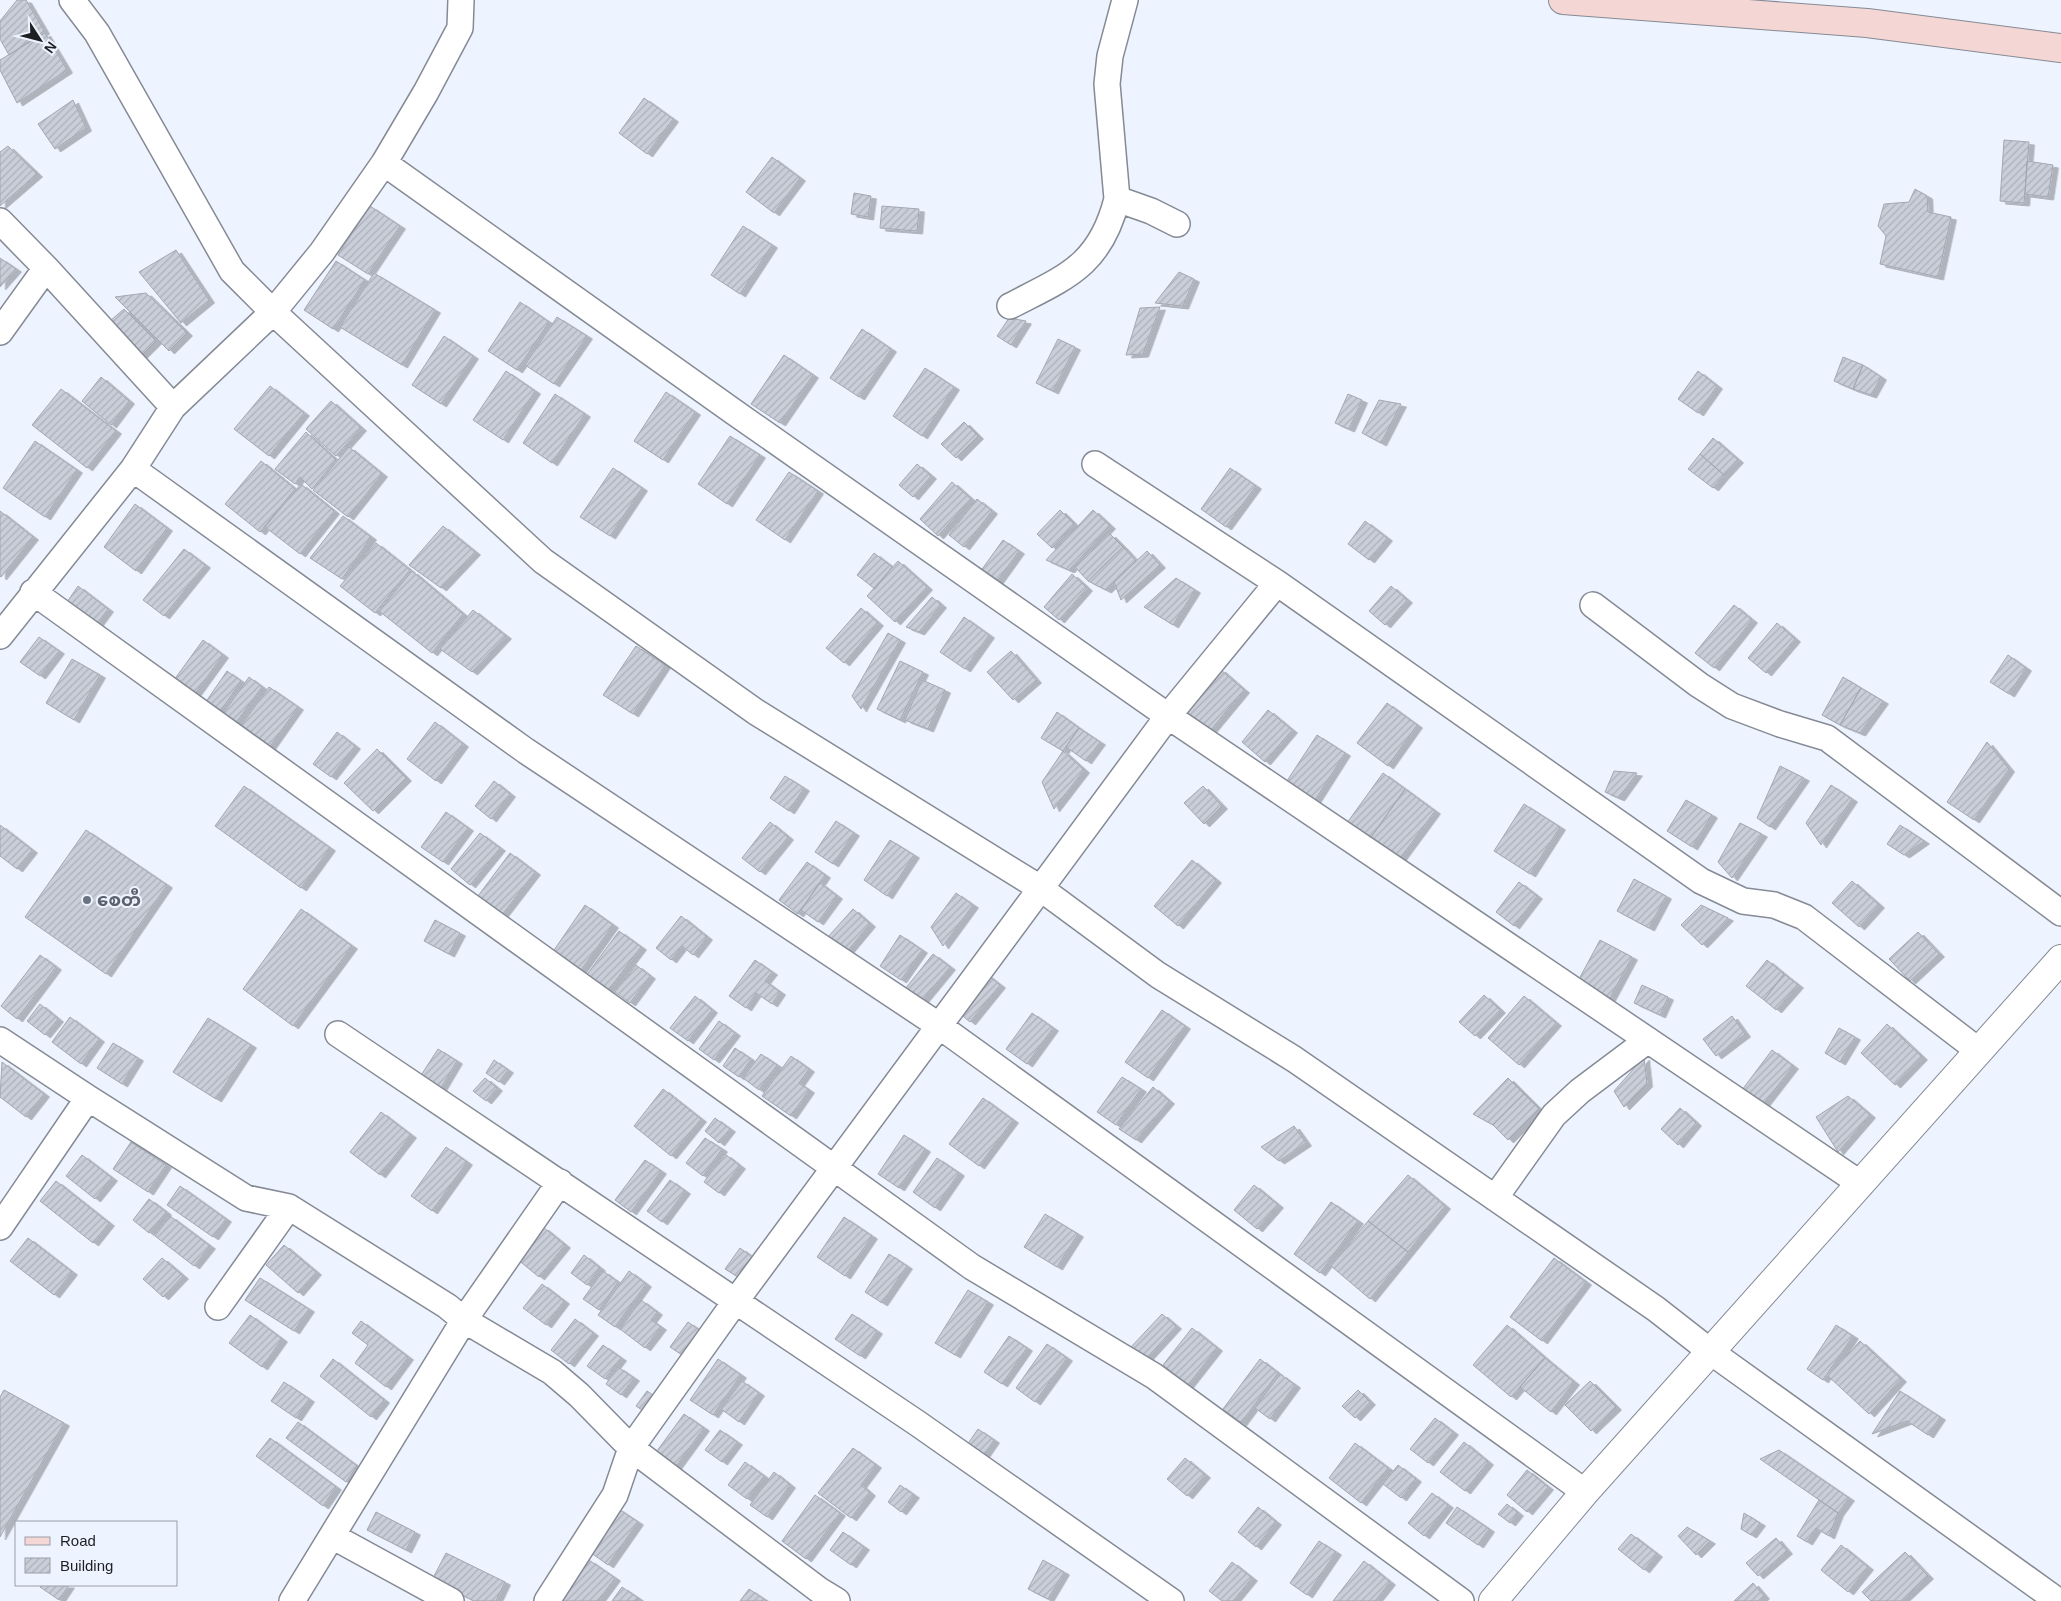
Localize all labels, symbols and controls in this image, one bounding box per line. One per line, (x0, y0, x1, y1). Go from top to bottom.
north arrow (15, 15, 65, 65)
text: N (41, 39, 60, 56)
place label: စေတီ (97, 888, 141, 910)
marker: စေတီ (81, 894, 93, 906)
legend (15, 1521, 178, 1586)
text: Road (60, 1532, 96, 1549)
text: Building (60, 1557, 113, 1574)

